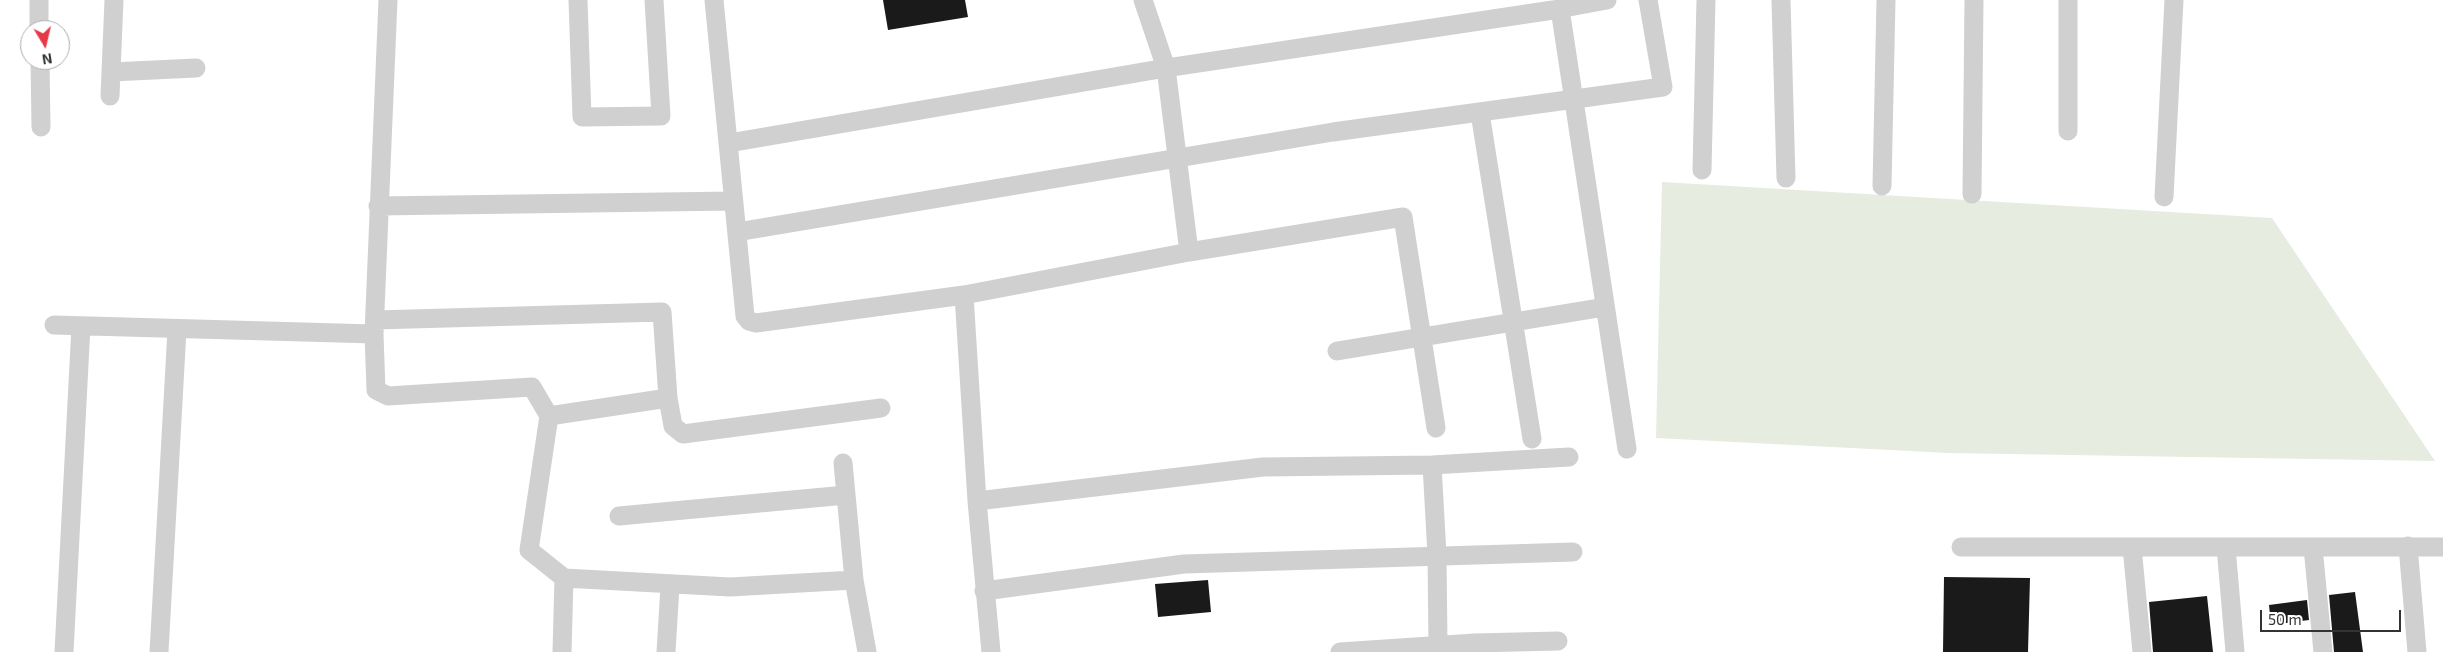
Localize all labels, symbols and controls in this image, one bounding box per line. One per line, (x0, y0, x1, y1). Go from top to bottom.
north arrow (20, 20, 70, 70)
text: N (41, 50, 54, 69)
scale bar (2263, 600, 2404, 632)
text: 50 m (2268, 610, 2302, 628)

